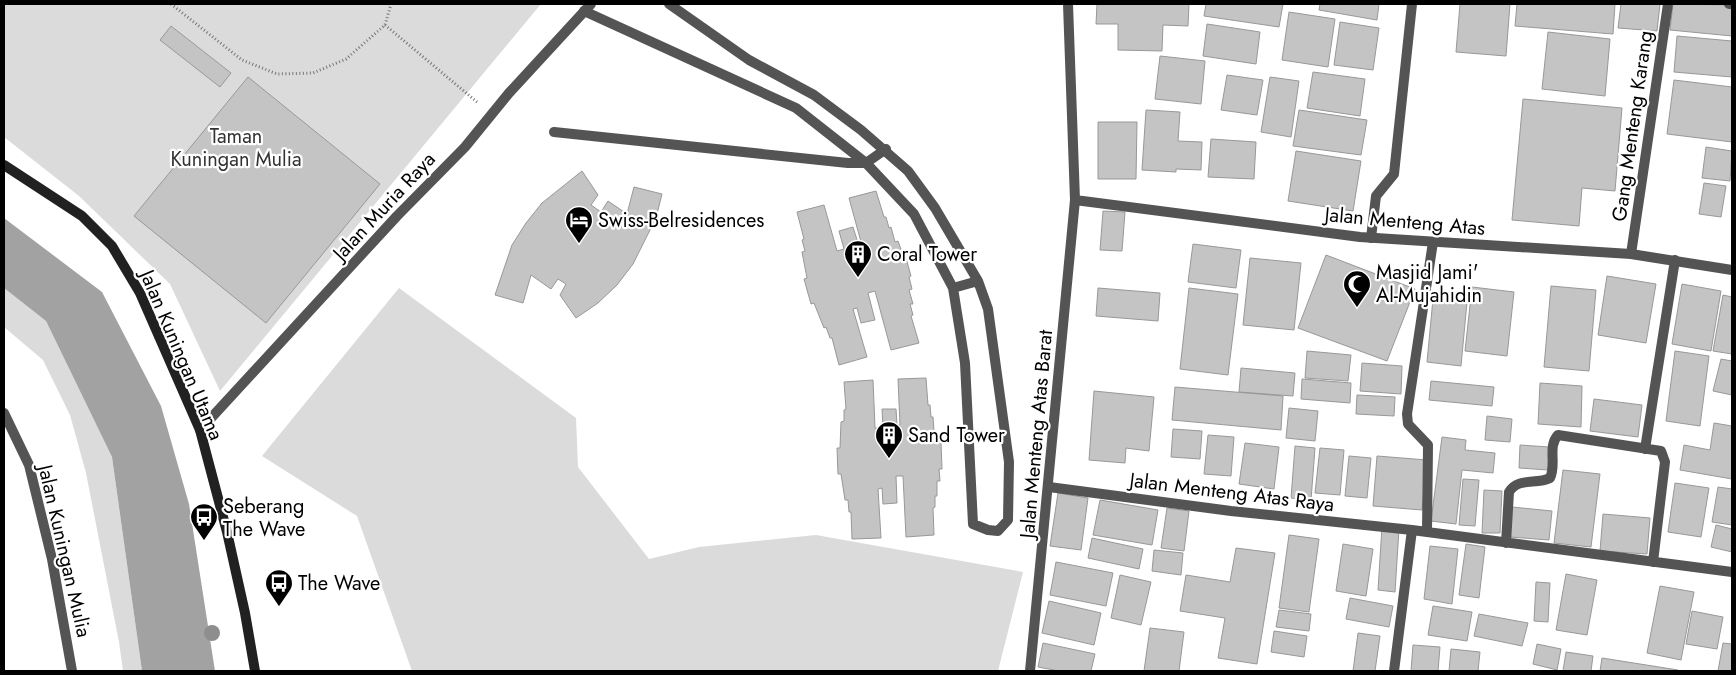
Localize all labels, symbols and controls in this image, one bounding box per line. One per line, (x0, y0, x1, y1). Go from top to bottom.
street label: Gang Menteng Karang (1605, 29, 1660, 223)
park label: Taman Kuningan Mulia (170, 122, 302, 174)
street label: Jalan Muria Raya (324, 146, 442, 269)
street label: Jalan Menteng Atas (1321, 200, 1486, 243)
hotel icon: Swiss-Belresidences (564, 205, 594, 244)
place label: Swiss-Belresidences (598, 206, 764, 235)
building icon: Coral Tower (843, 239, 873, 278)
place label: Coral Tower (877, 240, 977, 269)
place label: Masjid Jami' Al-Mujahidin (1376, 258, 1482, 310)
street label: Jalan Kuningan Utama (131, 263, 230, 445)
mosque icon: Masjid Jami' Al-Mujahidin (1342, 269, 1372, 308)
street label: Jalan Menteng Atas Barat (1013, 329, 1060, 542)
building icon: Sand Tower (874, 420, 904, 459)
place label: Sand Tower (908, 421, 1005, 450)
street label: Jalan Kuningan Mulia (30, 459, 98, 640)
street label: Jalan Menteng Atas Raya (1125, 465, 1336, 519)
place label: Seberang The Wave (223, 492, 305, 544)
bus stop icon: Seberang The Wave (189, 502, 219, 541)
bus stop icon: The Wave (264, 568, 294, 607)
place label: The Wave (298, 569, 380, 598)

